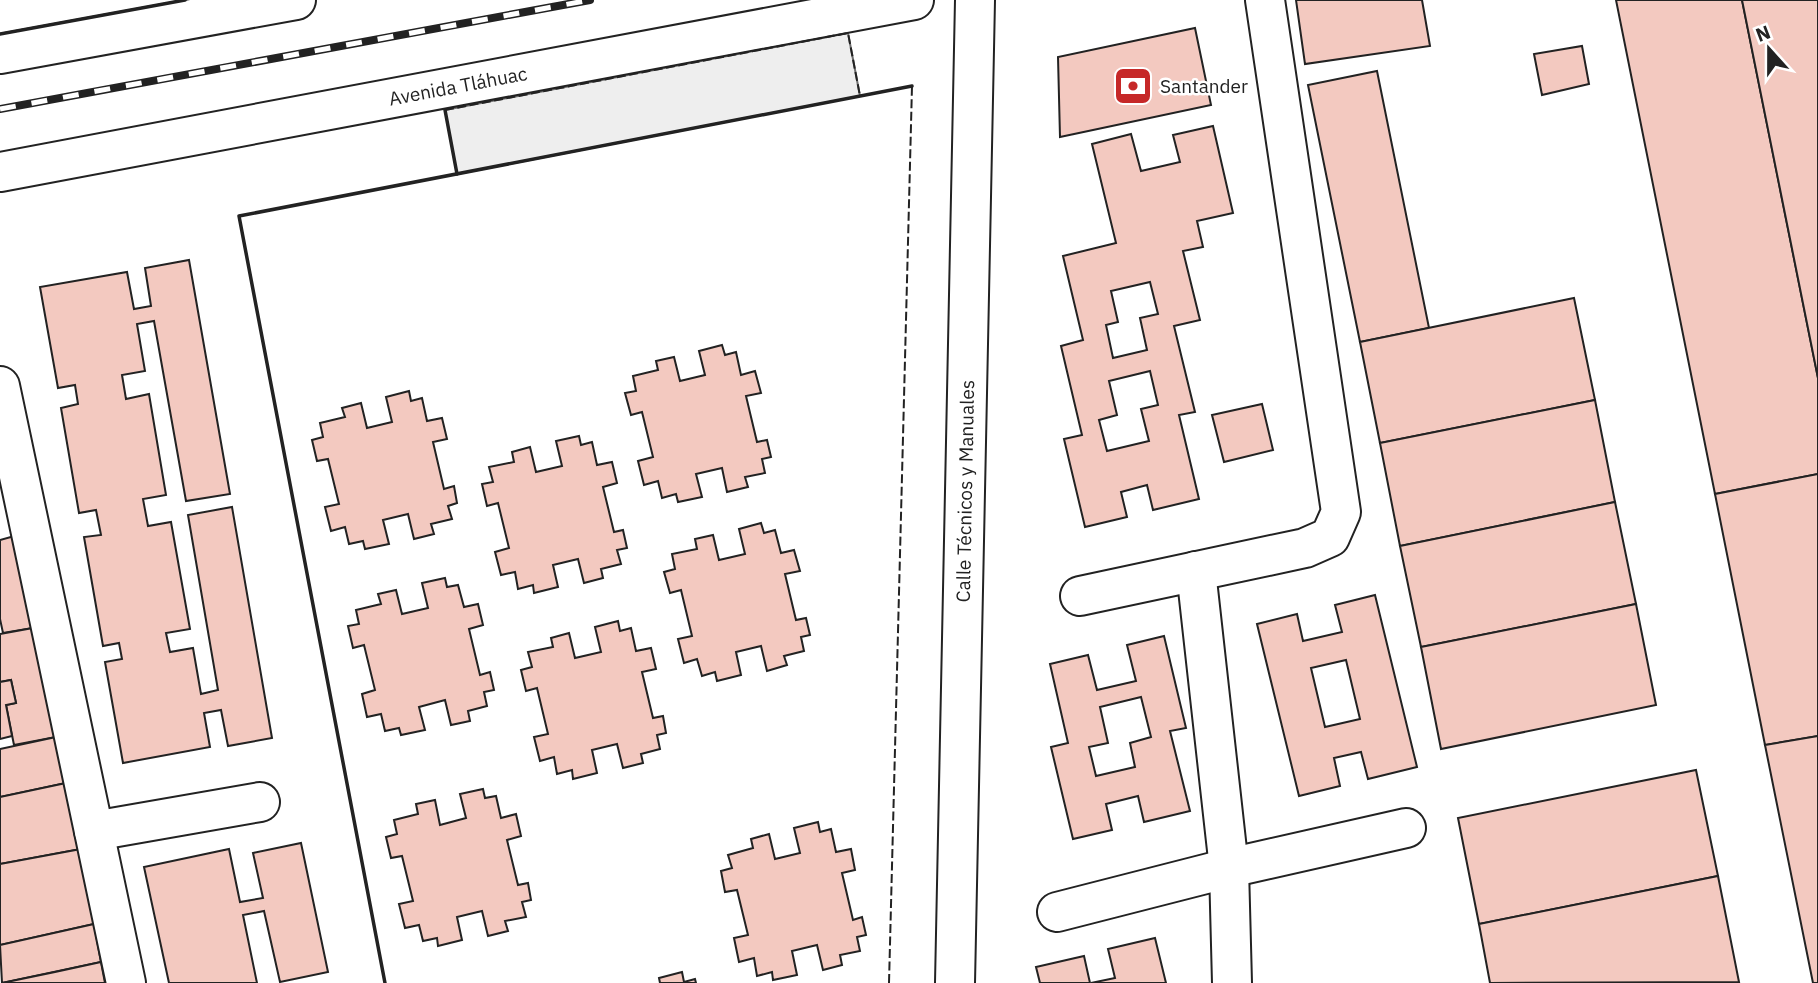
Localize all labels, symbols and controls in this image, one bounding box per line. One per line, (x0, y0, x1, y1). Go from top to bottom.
north arrow (1734, 14, 1804, 84)
text: N (1752, 19, 1774, 47)
street label: Avenida Tláhuac (387, 61, 530, 111)
bank icon: Santander (1112, 65, 1154, 107)
place label: Santander (1160, 74, 1248, 98)
street label: Calle Técnicos y Manuales (951, 380, 979, 603)

